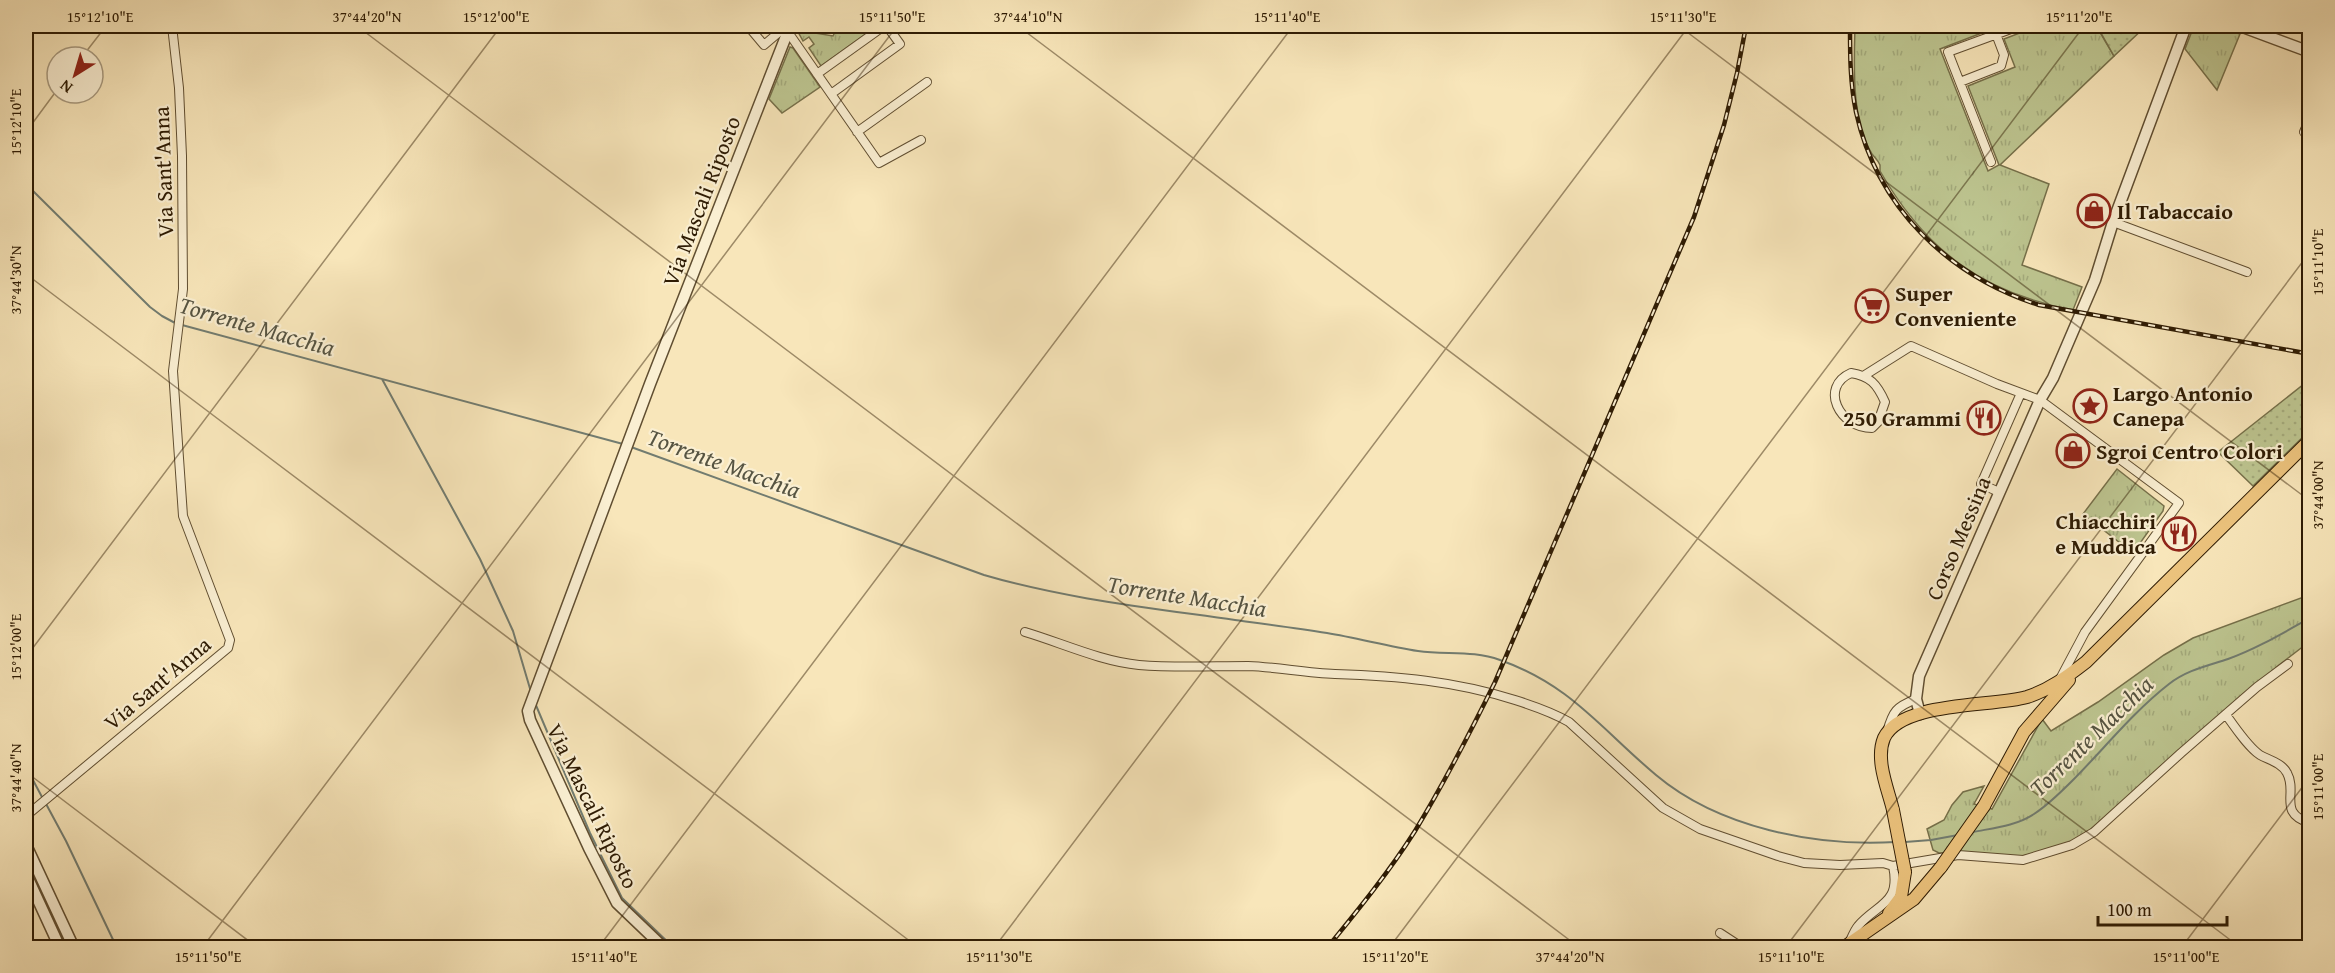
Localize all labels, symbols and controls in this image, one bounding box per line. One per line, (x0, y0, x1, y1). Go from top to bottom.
text: 15°12'10"E (67, 6, 134, 27)
text: 37°44'20"N (333, 6, 402, 27)
text: 15°12'00"E (463, 6, 530, 27)
text: 15°11'50"E (859, 6, 926, 27)
text: 37°44'10"N (994, 6, 1063, 27)
text: 15°11'40"E (1254, 6, 1321, 27)
text: 15°11'30"E (1650, 6, 1717, 27)
text: 15°11'20"E (2046, 6, 2113, 27)
north arrow (45, 45, 105, 105)
text: N (54, 74, 77, 100)
text: 15°12'10"E (5, 88, 26, 155)
street label: Via Sant'Anna (145, 105, 181, 238)
street label: Via Mascali Riposto (654, 111, 748, 291)
shop icon: Il Tabaccaio (2076, 193, 2112, 229)
place label: Il Tabaccaio (2117, 195, 2233, 227)
text: 15°11'10"E (2307, 228, 2328, 295)
text: 37°44'30"N (5, 245, 26, 314)
place label: Super Conveniente (1895, 277, 2017, 334)
water label: Torrente Macchia (175, 287, 339, 365)
supermarket icon: Super Conveniente (1854, 288, 1890, 324)
place label: Largo Antonio Canepa (2113, 377, 2253, 434)
place icon: Largo Antonio Canepa (2072, 388, 2108, 424)
restaurant icon: 250 Grammi (1966, 400, 2002, 436)
place label: 250 Grammi (1843, 402, 1961, 434)
water label: Torrente Macchia (643, 419, 805, 507)
shop icon: Sgroi Centro Colori (2055, 433, 2091, 469)
place label: Sgroi Centro Colori (2096, 435, 2283, 467)
text: 37°44'00"N (2307, 460, 2328, 529)
street label: Corso Messina (1918, 471, 1999, 605)
place label: Chiacchiri e Muddica (2055, 505, 2157, 562)
restaurant icon: Chiacchiri e Muddica (2161, 516, 2197, 552)
water label: Torrente Macchia (1105, 566, 1269, 626)
text: 15°12'00"E (5, 613, 26, 680)
street label: Via Sant'Anna (96, 628, 218, 737)
water label: Torrente Macchia (2021, 668, 2161, 804)
street label: Via Mascali Riposto (539, 718, 647, 894)
text: 37°44'40"N (5, 743, 26, 812)
text: 15°11'00"E (2307, 753, 2328, 820)
scale bar (2098, 889, 2227, 927)
text: 100 m (2107, 896, 2152, 923)
text: 15°11'50"E (175, 946, 242, 967)
text: 15°11'40"E (571, 946, 638, 967)
text: 15°11'30"E (966, 946, 1033, 967)
text: 15°11'20"E (1362, 946, 1429, 967)
text: 37°44'20"N (1536, 946, 1605, 967)
text: 15°11'10"E (1758, 946, 1825, 967)
text: 15°11'00"E (2153, 946, 2220, 967)

